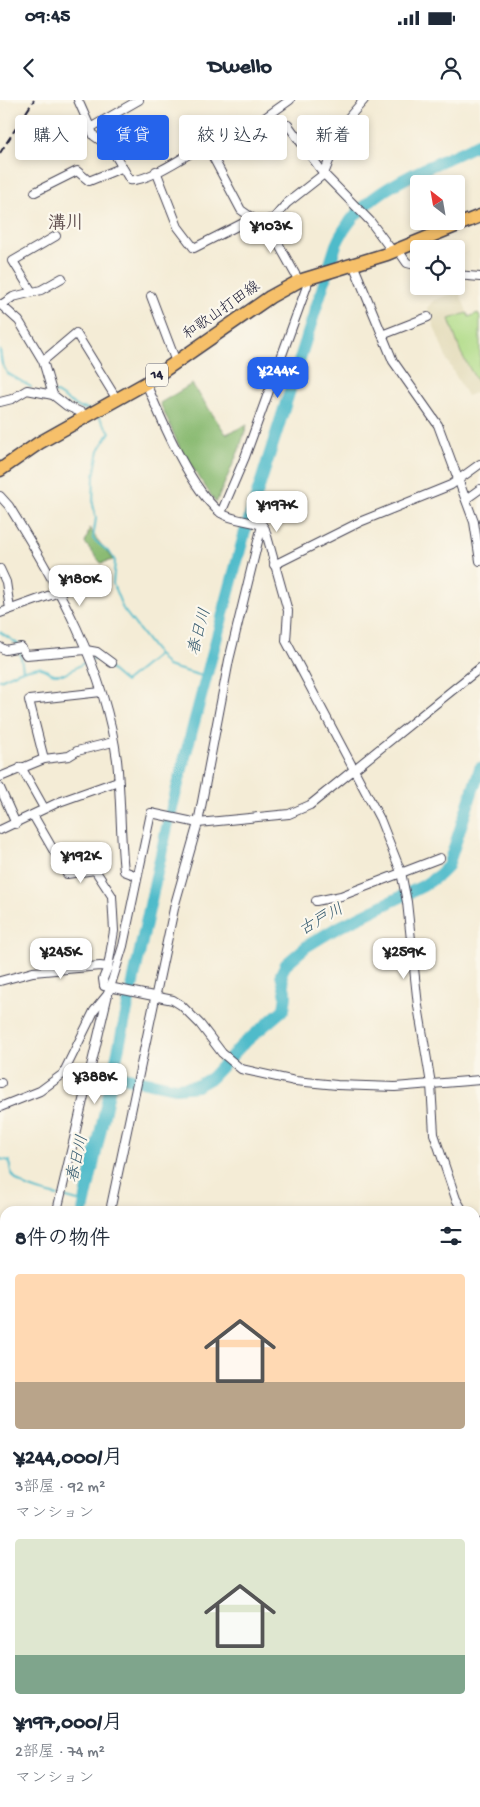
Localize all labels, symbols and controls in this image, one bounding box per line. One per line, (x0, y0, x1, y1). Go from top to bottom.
text: 09:45 (25, 6, 70, 29)
icon: back (15, 54, 43, 82)
icon: person (437, 54, 465, 82)
text: Dwello (208, 55, 272, 81)
chip: 購入 (15, 115, 87, 160)
chip: 賃貸 (97, 115, 169, 160)
chip: 絞り込み (179, 115, 287, 160)
chip: 新着 (297, 115, 369, 160)
north arrow (410, 175, 465, 230)
map controls (410, 175, 465, 295)
pin: ¥103K (236, 212, 306, 254)
district label: 溝川 (48, 213, 84, 235)
text: ¥103K (251, 218, 291, 237)
button: locate (410, 240, 465, 295)
street label: 和歌山打田線 (179, 277, 264, 344)
pin: ¥244K (243, 356, 313, 399)
text: ¥244K (258, 363, 298, 382)
road number: 14 (146, 364, 168, 386)
pin: ¥197K (242, 490, 312, 533)
text: ¥197K (257, 497, 297, 516)
pin: ¥180K (45, 564, 115, 607)
text: ¥180K (60, 571, 100, 590)
water label: 春日川 (184, 606, 216, 658)
pin: ¥192K (46, 842, 116, 884)
text: ¥192K (62, 848, 100, 867)
water label: 古戸川 (296, 900, 348, 941)
pin: ¥245K (26, 938, 96, 980)
pin: ¥259K (369, 938, 439, 980)
text: ¥245K (41, 944, 81, 963)
text: ¥259K (384, 944, 424, 963)
pin: ¥388K (60, 1062, 130, 1105)
text: ¥388K (74, 1069, 116, 1088)
water label: 春日川 (62, 1133, 94, 1185)
icon: filters (437, 1222, 465, 1250)
text: 8件の物件 (15, 1228, 111, 1253)
icon: home (195, 1306, 285, 1396)
text: ¥244,000/月 (15, 1447, 123, 1472)
text: 3部屋 · 92 m² (15, 1479, 105, 1498)
text: マンション (15, 1505, 94, 1524)
icon: home (195, 1571, 285, 1661)
text: ¥197,000/月 (15, 1712, 123, 1737)
text: 2部屋 · 74 m² (15, 1744, 105, 1763)
text: マンション (15, 1770, 94, 1789)

